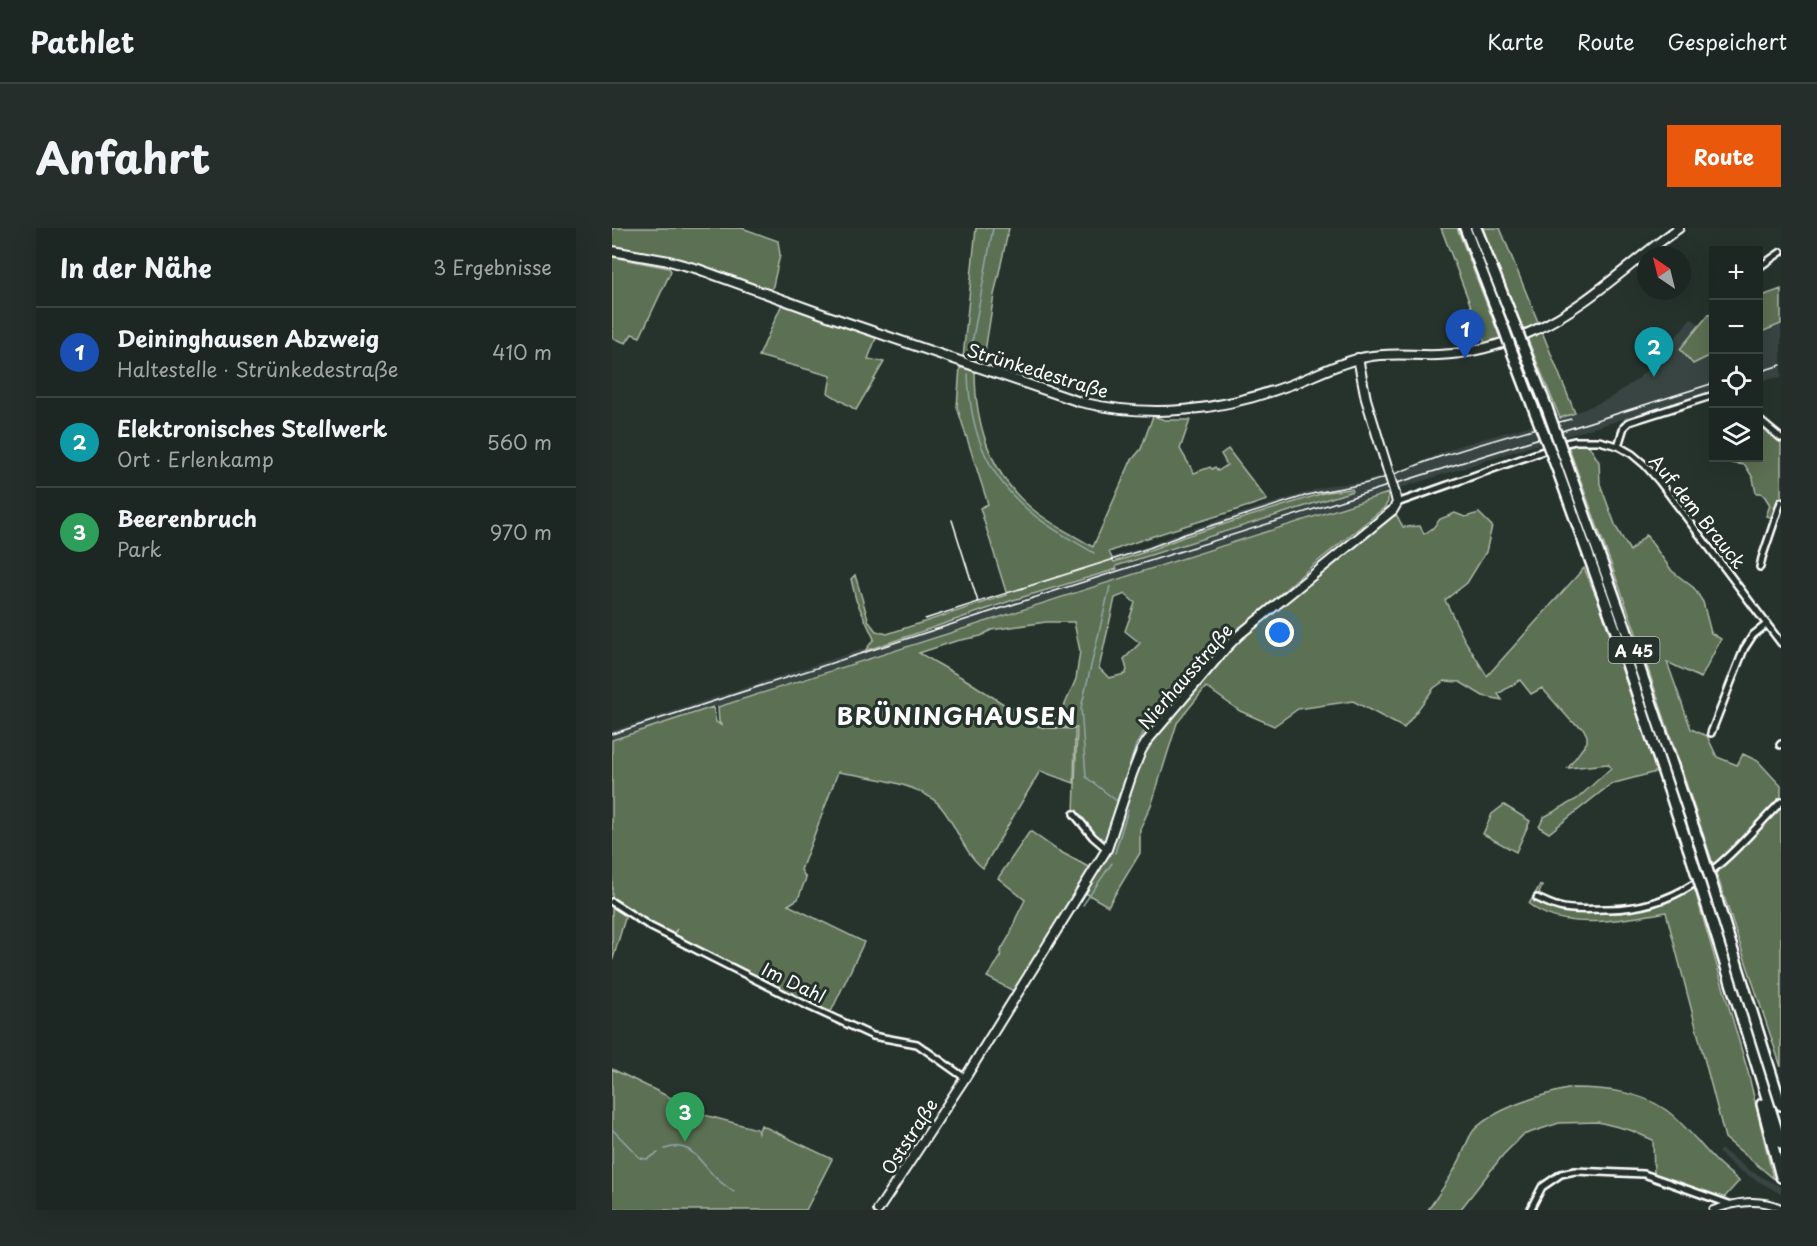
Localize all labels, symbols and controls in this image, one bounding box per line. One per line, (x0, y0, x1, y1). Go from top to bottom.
text: Pathlet (30, 20, 134, 63)
text: Karte (1487, 25, 1544, 57)
text: Route (1577, 25, 1635, 57)
text: Gespeichert (1668, 25, 1787, 57)
text: Anfahrt (36, 125, 210, 188)
button: Route (1667, 125, 1781, 187)
north arrow (1637, 246, 1691, 300)
map controls (1709, 246, 1763, 462)
button: + (1709, 246, 1763, 300)
text: In der Nähe (60, 248, 212, 287)
text: 3 Ergebnisse (433, 252, 552, 282)
button: − (1709, 300, 1763, 354)
pin: 1 (1446, 310, 1484, 359)
text: Deininghausen Abzweig (117, 321, 379, 354)
pin: 2 (1634, 328, 1674, 377)
street label: Strünkedestraße (964, 336, 1112, 404)
text: 1 (75, 337, 84, 367)
text: 410 m (492, 337, 552, 367)
text: Haltestelle · Strünkedestraße (117, 354, 398, 384)
button: locate (1709, 354, 1763, 408)
button: layers (1709, 408, 1763, 462)
text: Elektronisches Stellwerk (117, 411, 387, 444)
text: 2 (72, 427, 87, 457)
text: 560 m (487, 427, 552, 457)
text: Ort · Erlenkamp (117, 444, 274, 474)
street label: Auf dem Brauck (1643, 448, 1753, 574)
text: Beerenbruch (117, 501, 257, 534)
text: 3 (73, 517, 86, 547)
text: 970 m (490, 517, 552, 547)
text: Park (117, 534, 162, 564)
street label: Nierhausstraße (1131, 617, 1239, 735)
your location (1265, 618, 1294, 647)
road number: A 45 (1608, 637, 1660, 663)
district label: BRÜNINGHAUSEN (837, 697, 1077, 733)
street label: Im Dahl (757, 955, 831, 1009)
pin: 3 (666, 1092, 704, 1142)
street label: Oststraße (874, 1093, 944, 1179)

